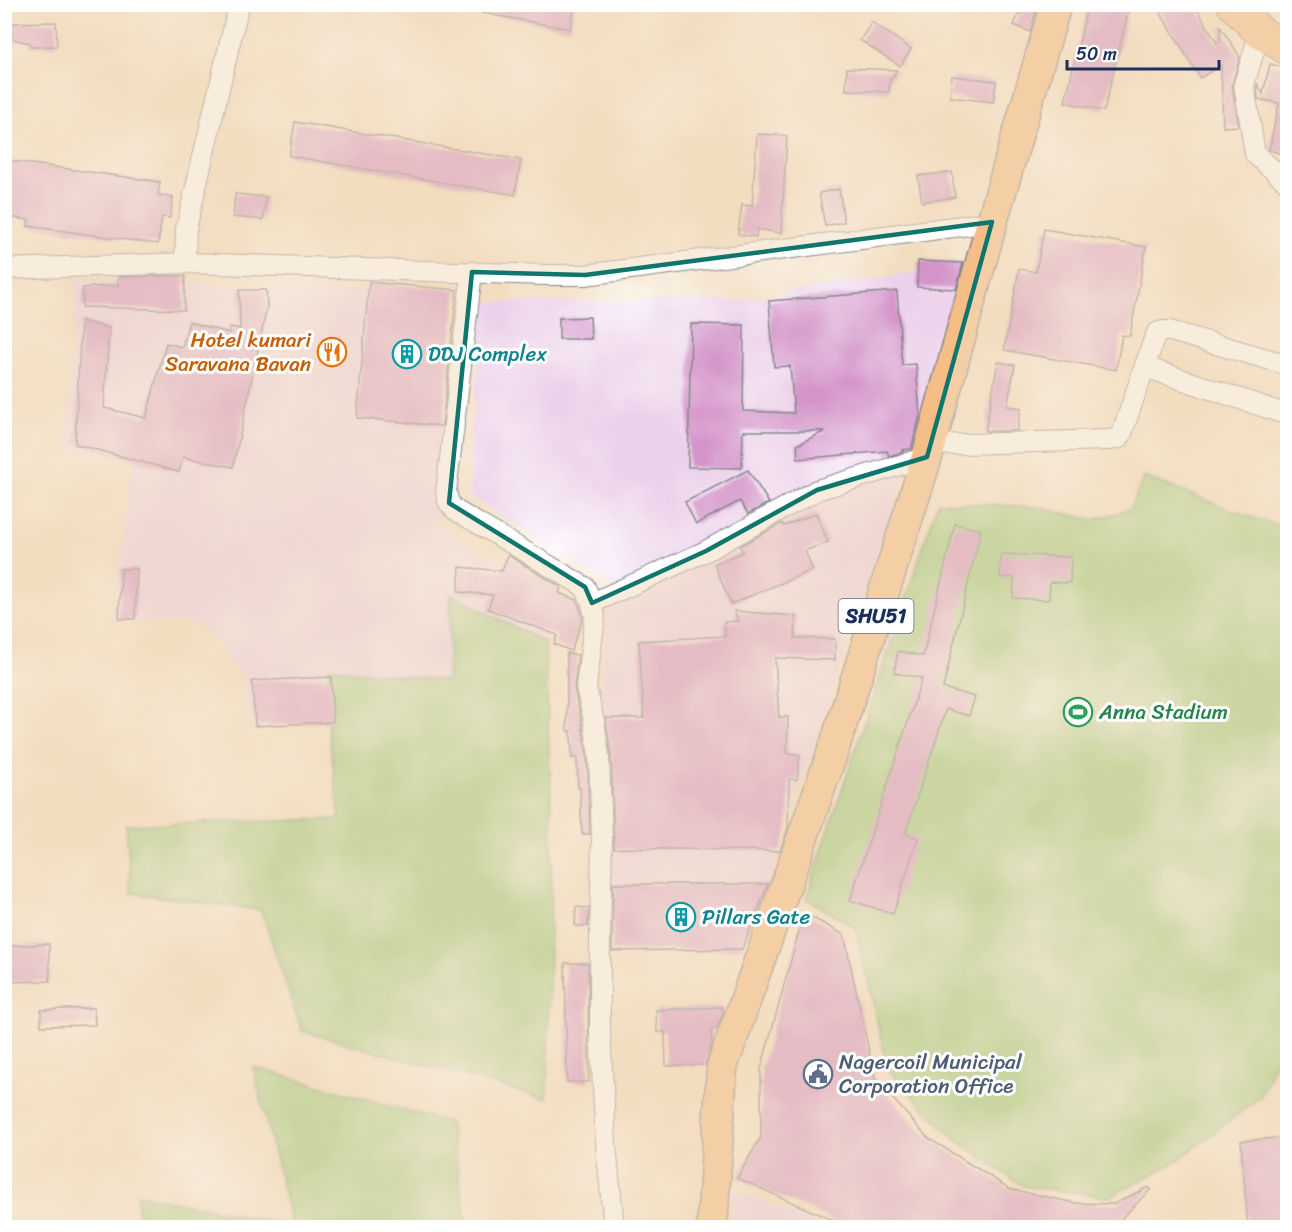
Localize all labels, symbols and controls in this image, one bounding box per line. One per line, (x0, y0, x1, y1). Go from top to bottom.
scale bar (1067, 33, 1218, 71)
text: 50 m (1076, 38, 1117, 70)
place label: Hotel kumari Saravana Bavan (165, 321, 312, 383)
place label: DDJ Complex (428, 335, 547, 373)
restaurant icon: Hotel kumari Saravana Bavan (316, 336, 348, 368)
building icon: DDJ Complex (391, 338, 423, 370)
road number: SHU51 (838, 599, 914, 633)
place label: Anna Stadium (1098, 693, 1228, 731)
sports icon: Anna Stadium (1062, 696, 1094, 728)
place label: Pillars Gate (702, 898, 811, 936)
building icon: Pillars Gate (665, 901, 697, 933)
place label: Nagercoil Municipal Corporation Office (839, 1043, 1023, 1105)
public building icon: Nagercoil Municipal Corporation Office (802, 1058, 834, 1090)

